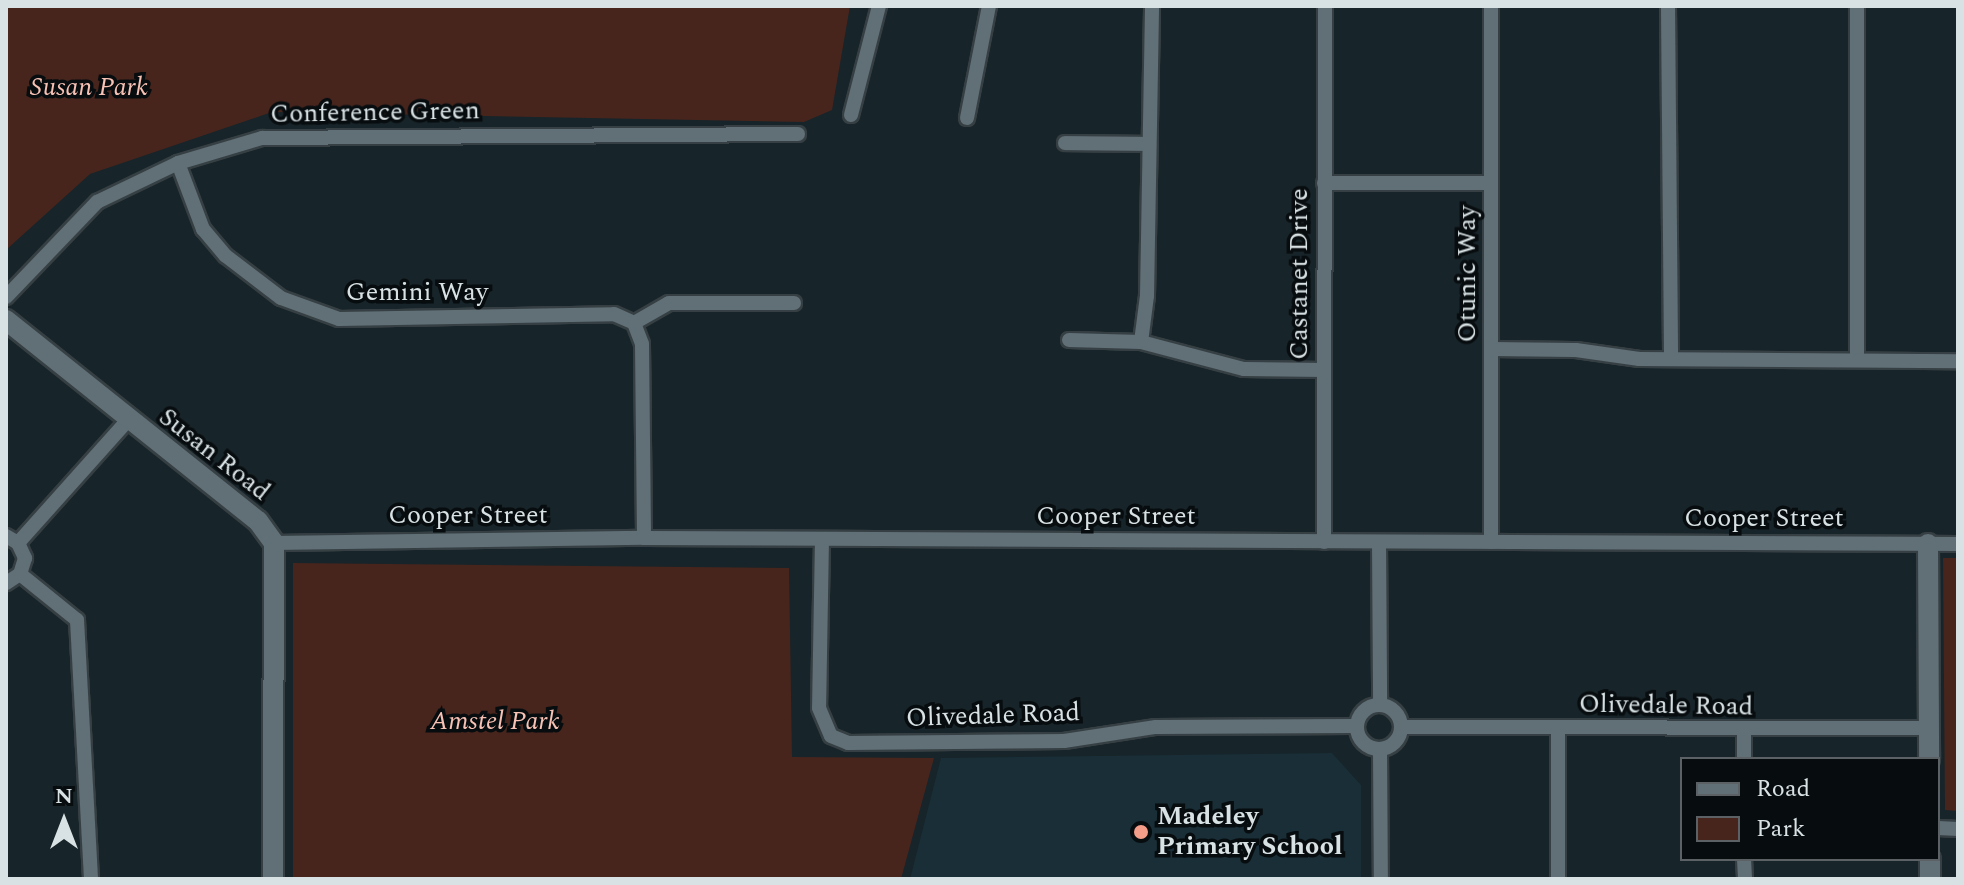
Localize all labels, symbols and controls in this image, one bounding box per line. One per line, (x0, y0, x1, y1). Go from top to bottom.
park label: Susan Park (30, 72, 148, 104)
street label: Conference Green (270, 96, 480, 130)
street label: Castanet Drive (1284, 188, 1316, 360)
street label: Otunic Way (1452, 206, 1484, 342)
street label: Gemini Way (346, 277, 488, 309)
street label: Susan Road (152, 402, 276, 508)
street label: Cooper Street (388, 500, 548, 532)
street label: Cooper Street (1036, 501, 1196, 533)
street label: Cooper Street (1684, 503, 1844, 535)
street label: Olivedale Road (1579, 689, 1753, 723)
street label: Olivedale Road (905, 697, 1081, 735)
park label: Amstel Park (430, 706, 560, 738)
legend (1680, 757, 1940, 861)
text: Road (1756, 771, 1810, 807)
text: N (55, 780, 73, 813)
north arrow (24, 781, 104, 861)
place label: Madeley Primary School (1157, 801, 1342, 862)
text: Park (1756, 811, 1806, 847)
marker: Madeley Primary School (1132, 823, 1150, 841)

